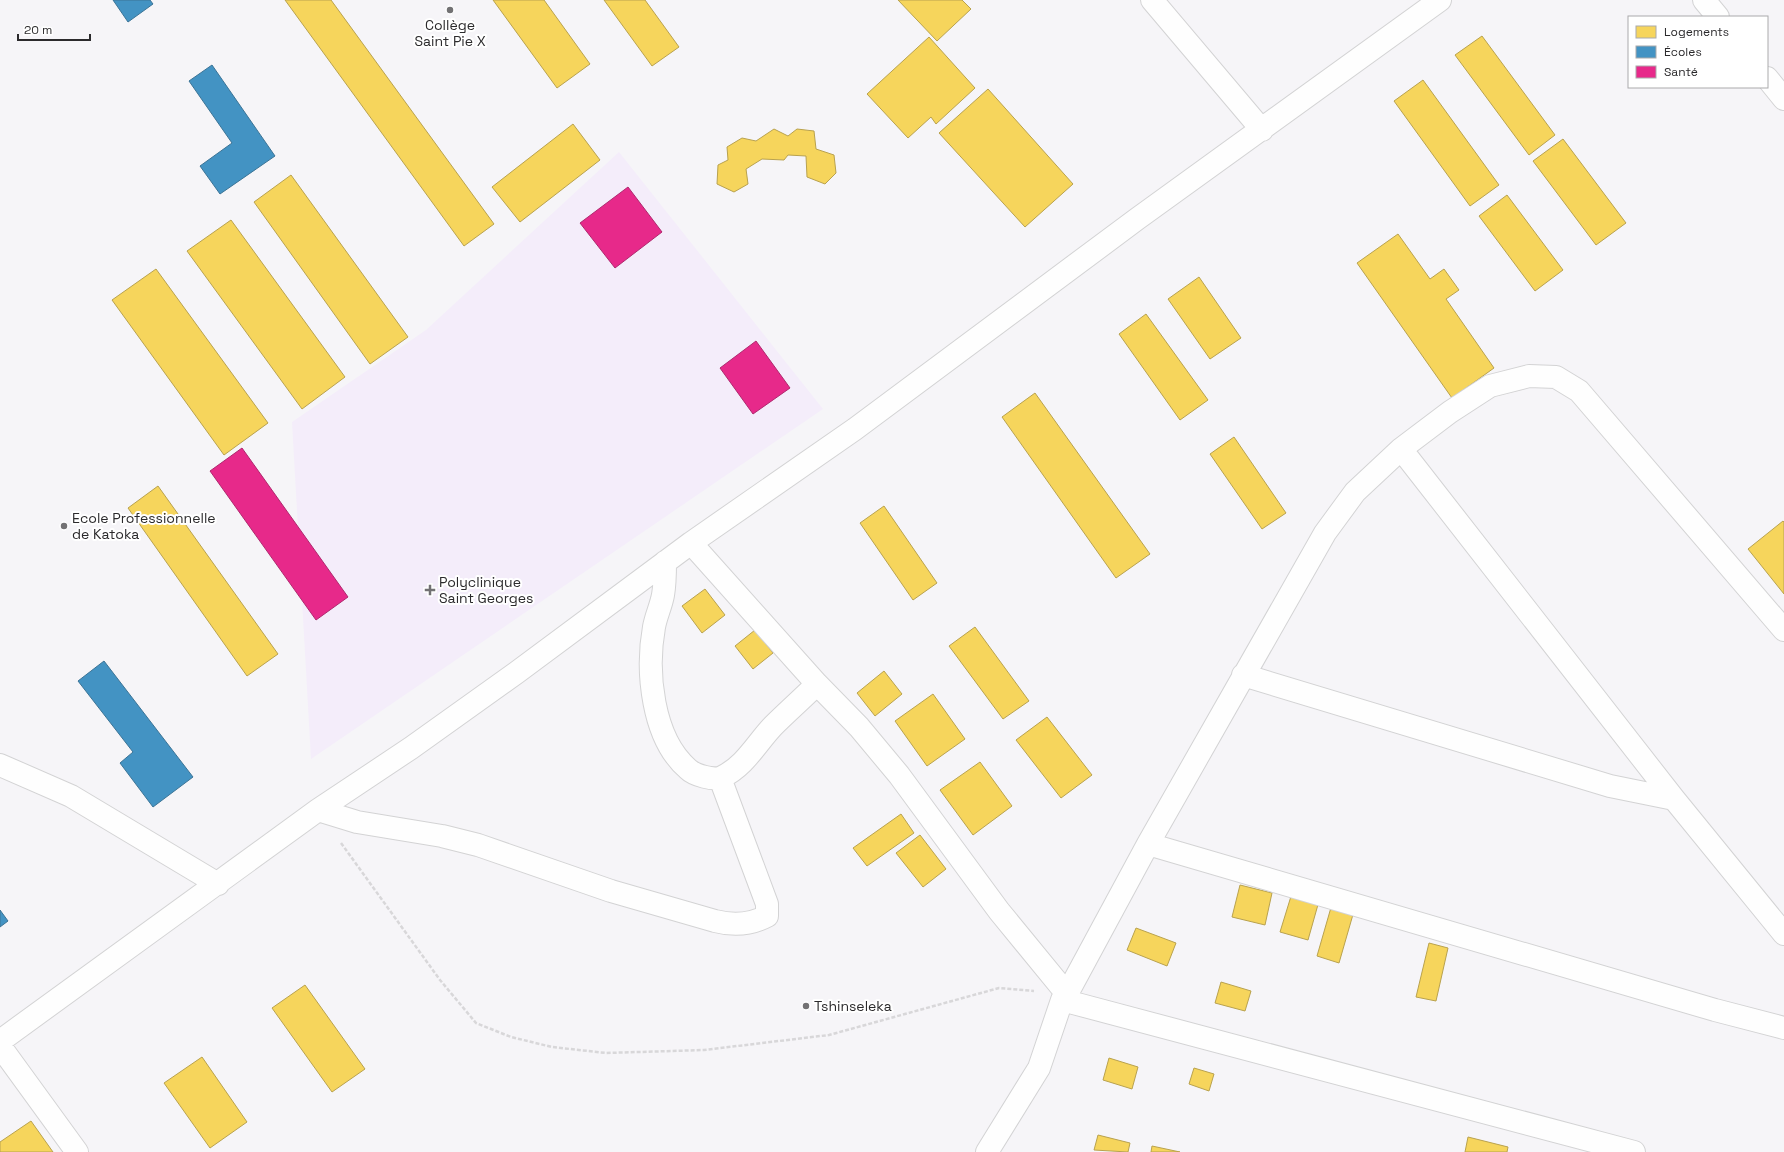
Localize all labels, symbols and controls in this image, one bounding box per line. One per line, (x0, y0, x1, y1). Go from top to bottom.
marker: Collège Saint Pie X (445, 5, 455, 15)
scale bar (18, 16, 90, 42)
place label: Collège Saint Pie X (414, 16, 486, 50)
legend (1628, 16, 1768, 88)
text: 20 m (24, 22, 52, 38)
text: Logements (1664, 24, 1729, 40)
text: Écoles (1664, 44, 1702, 60)
text: Santé (1664, 64, 1698, 80)
place label: Ecole Professionnelle de Katoka (72, 509, 216, 543)
marker: Ecole Professionnelle de Katoka (59, 521, 69, 531)
place label: Polyclinique Saint Georges (439, 573, 533, 607)
marker: Polyclinique Saint Georges (424, 584, 436, 596)
place label: Tshinseleka (814, 997, 892, 1015)
marker: Tshinseleka (801, 1001, 811, 1011)

